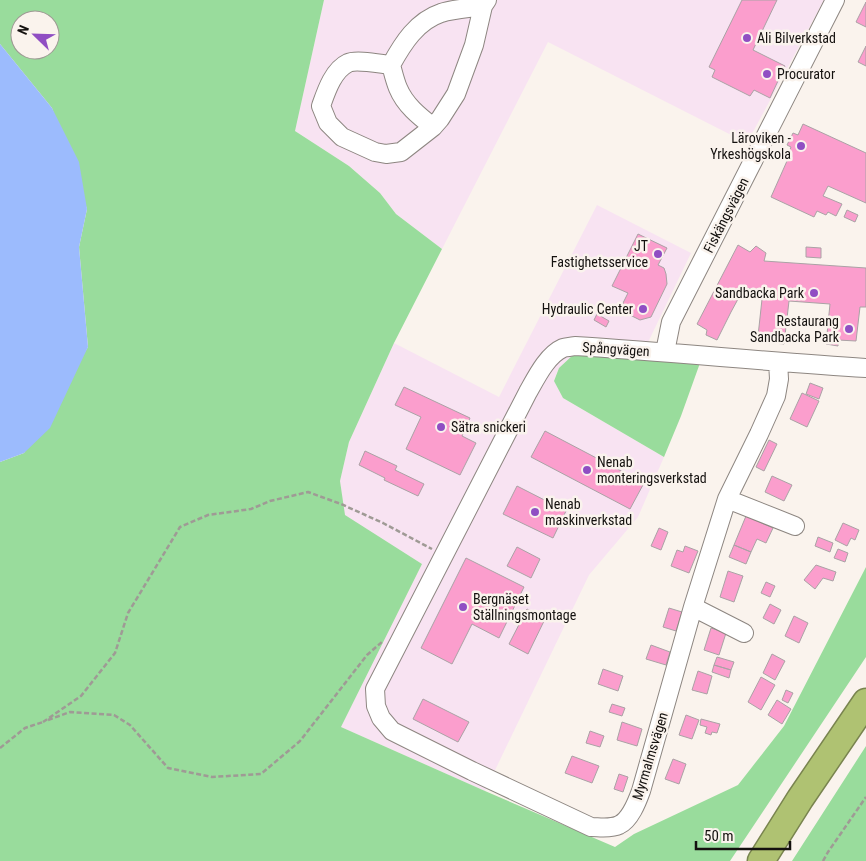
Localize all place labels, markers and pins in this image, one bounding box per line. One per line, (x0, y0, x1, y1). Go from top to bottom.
place label: Ali Bilverkstad (757, 30, 836, 46)
marker: Ali Bilverkstad (741, 32, 753, 44)
place label: Procurator (777, 66, 835, 82)
marker: Procurator (761, 68, 773, 80)
place label: Läroviken - Yrkeshögskola (710, 130, 792, 162)
marker: Läroviken - Yrkeshögskola (795, 140, 807, 152)
place label: JT Fastighetsservice (551, 238, 648, 270)
marker: JT Fastighetsservice (652, 248, 664, 260)
place label: Sandbacka Park (715, 285, 805, 301)
marker: Sandbacka Park (808, 287, 820, 299)
place label: Hydraulic Center (542, 301, 633, 317)
marker: Hydraulic Center (637, 303, 649, 315)
place label: Restaurang Sandbacka Park (750, 313, 840, 345)
marker: Restaurang Sandbacka Park (843, 323, 855, 335)
place label: Sätra snickeri (451, 419, 526, 435)
marker: Sätra snickeri (435, 421, 447, 433)
place label: Nenab monteringsverkstad (597, 454, 707, 486)
marker: Nenab monteringsverkstad (581, 464, 593, 476)
place label: Nenab maskinverkstad (545, 496, 632, 528)
marker: Nenab maskinverkstad (529, 506, 541, 518)
place label: Bergnäset Ställningsmontage (473, 591, 577, 623)
marker: Bergnäset Ställningsmontage (457, 601, 469, 613)

